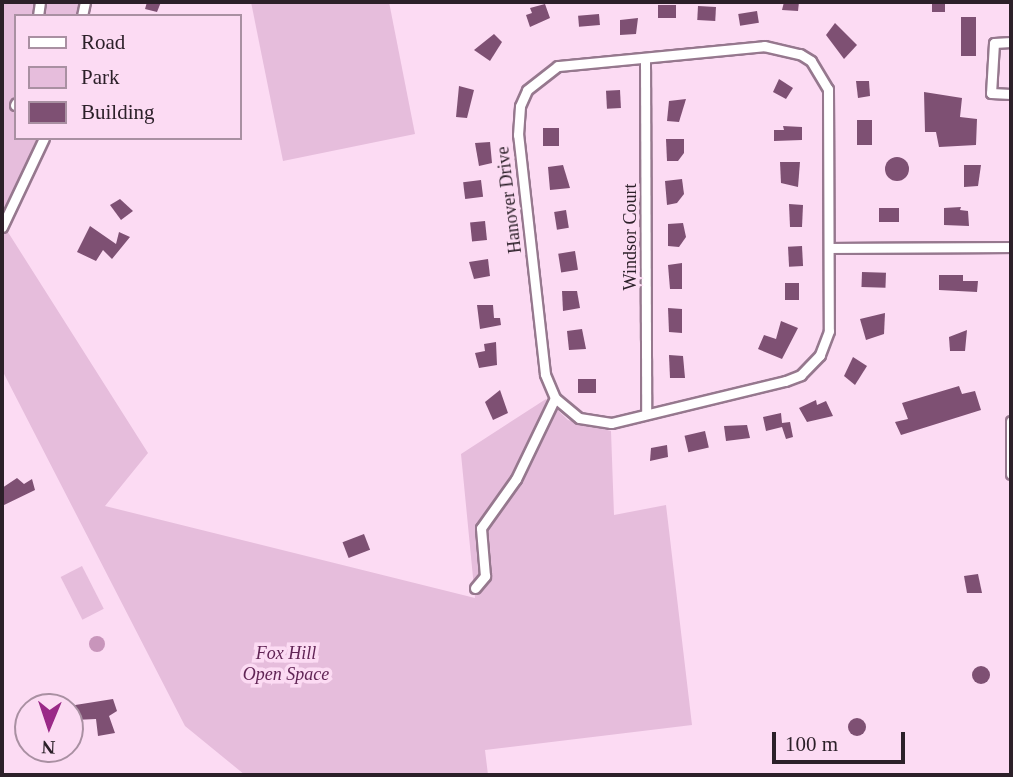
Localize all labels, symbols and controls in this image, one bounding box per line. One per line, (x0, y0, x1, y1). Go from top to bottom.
legend (14, 14, 242, 140)
text: Road (81, 30, 125, 54)
text: Park (81, 65, 120, 89)
text: Building (81, 100, 155, 124)
street label: Hanover Drive (492, 145, 526, 255)
street label: Windsor Court (619, 184, 641, 290)
park label: Fox Hill Open Space (243, 643, 329, 686)
north arrow (14, 693, 84, 763)
scale bar (775, 718, 908, 762)
text: 100 m (785, 732, 838, 756)
text: N (41, 737, 56, 758)

